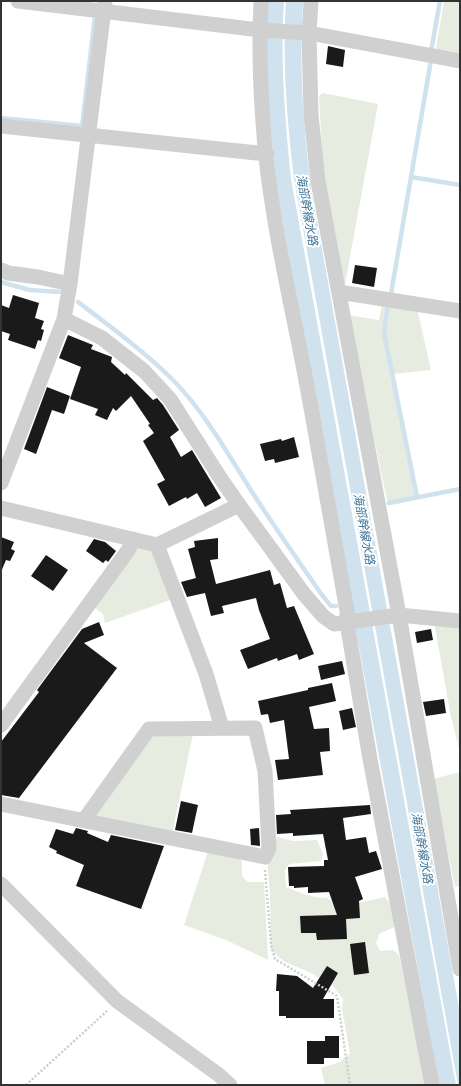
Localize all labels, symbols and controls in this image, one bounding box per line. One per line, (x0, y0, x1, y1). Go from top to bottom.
water label: 海部幹線水路 (294, 173, 320, 248)
water label: 海部幹線水路 (351, 492, 377, 567)
water label: 海部幹線水路 (409, 811, 435, 886)

